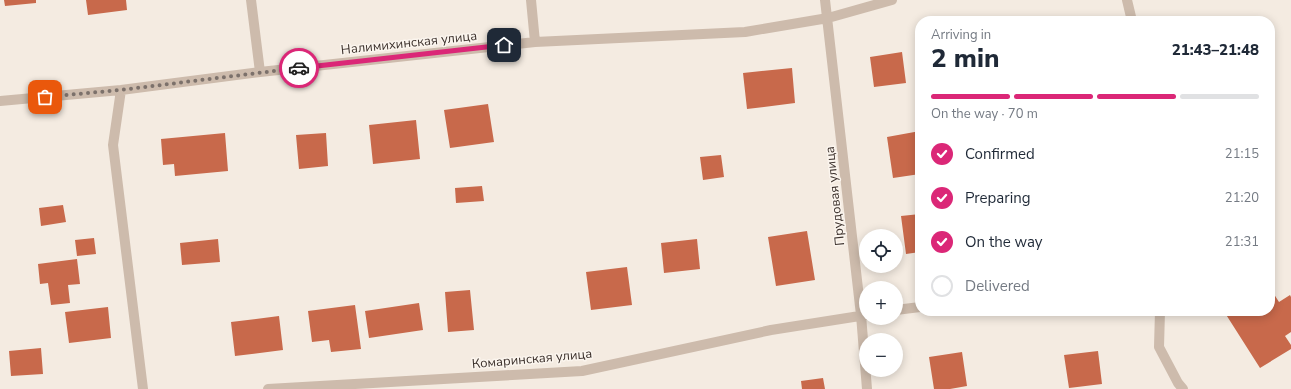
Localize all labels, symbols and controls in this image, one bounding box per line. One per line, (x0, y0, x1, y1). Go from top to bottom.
text: Arriving in (931, 26, 991, 44)
street label: Налимихинская улица (340, 27, 478, 59)
pin (487, 28, 521, 62)
icon: home (493, 34, 515, 56)
text: 21:43–21:48 (1172, 40, 1259, 60)
text: 2 min (931, 41, 999, 76)
courier (279, 48, 319, 88)
icon: car (288, 57, 310, 79)
pin (28, 80, 62, 114)
icon: bag (34, 86, 56, 108)
text: On the way · 70 m (931, 105, 1038, 123)
icon: check (931, 143, 953, 165)
text: Confirmed (965, 144, 1035, 164)
street label: Прудовая улица (821, 145, 849, 247)
text: 21:15 (1225, 145, 1259, 163)
icon: check (931, 187, 953, 209)
text: Preparing (965, 188, 1030, 208)
text: 21:20 (1225, 189, 1259, 207)
map controls (859, 229, 903, 377)
button: locate (859, 229, 903, 273)
icon: check (931, 231, 953, 253)
text: On the way (965, 232, 1043, 252)
text: 21:31 (1225, 233, 1259, 251)
text: Delivered (965, 276, 1030, 296)
button: + (859, 281, 903, 325)
button: − (859, 333, 903, 377)
street label: Комаринская улица (471, 345, 593, 373)

